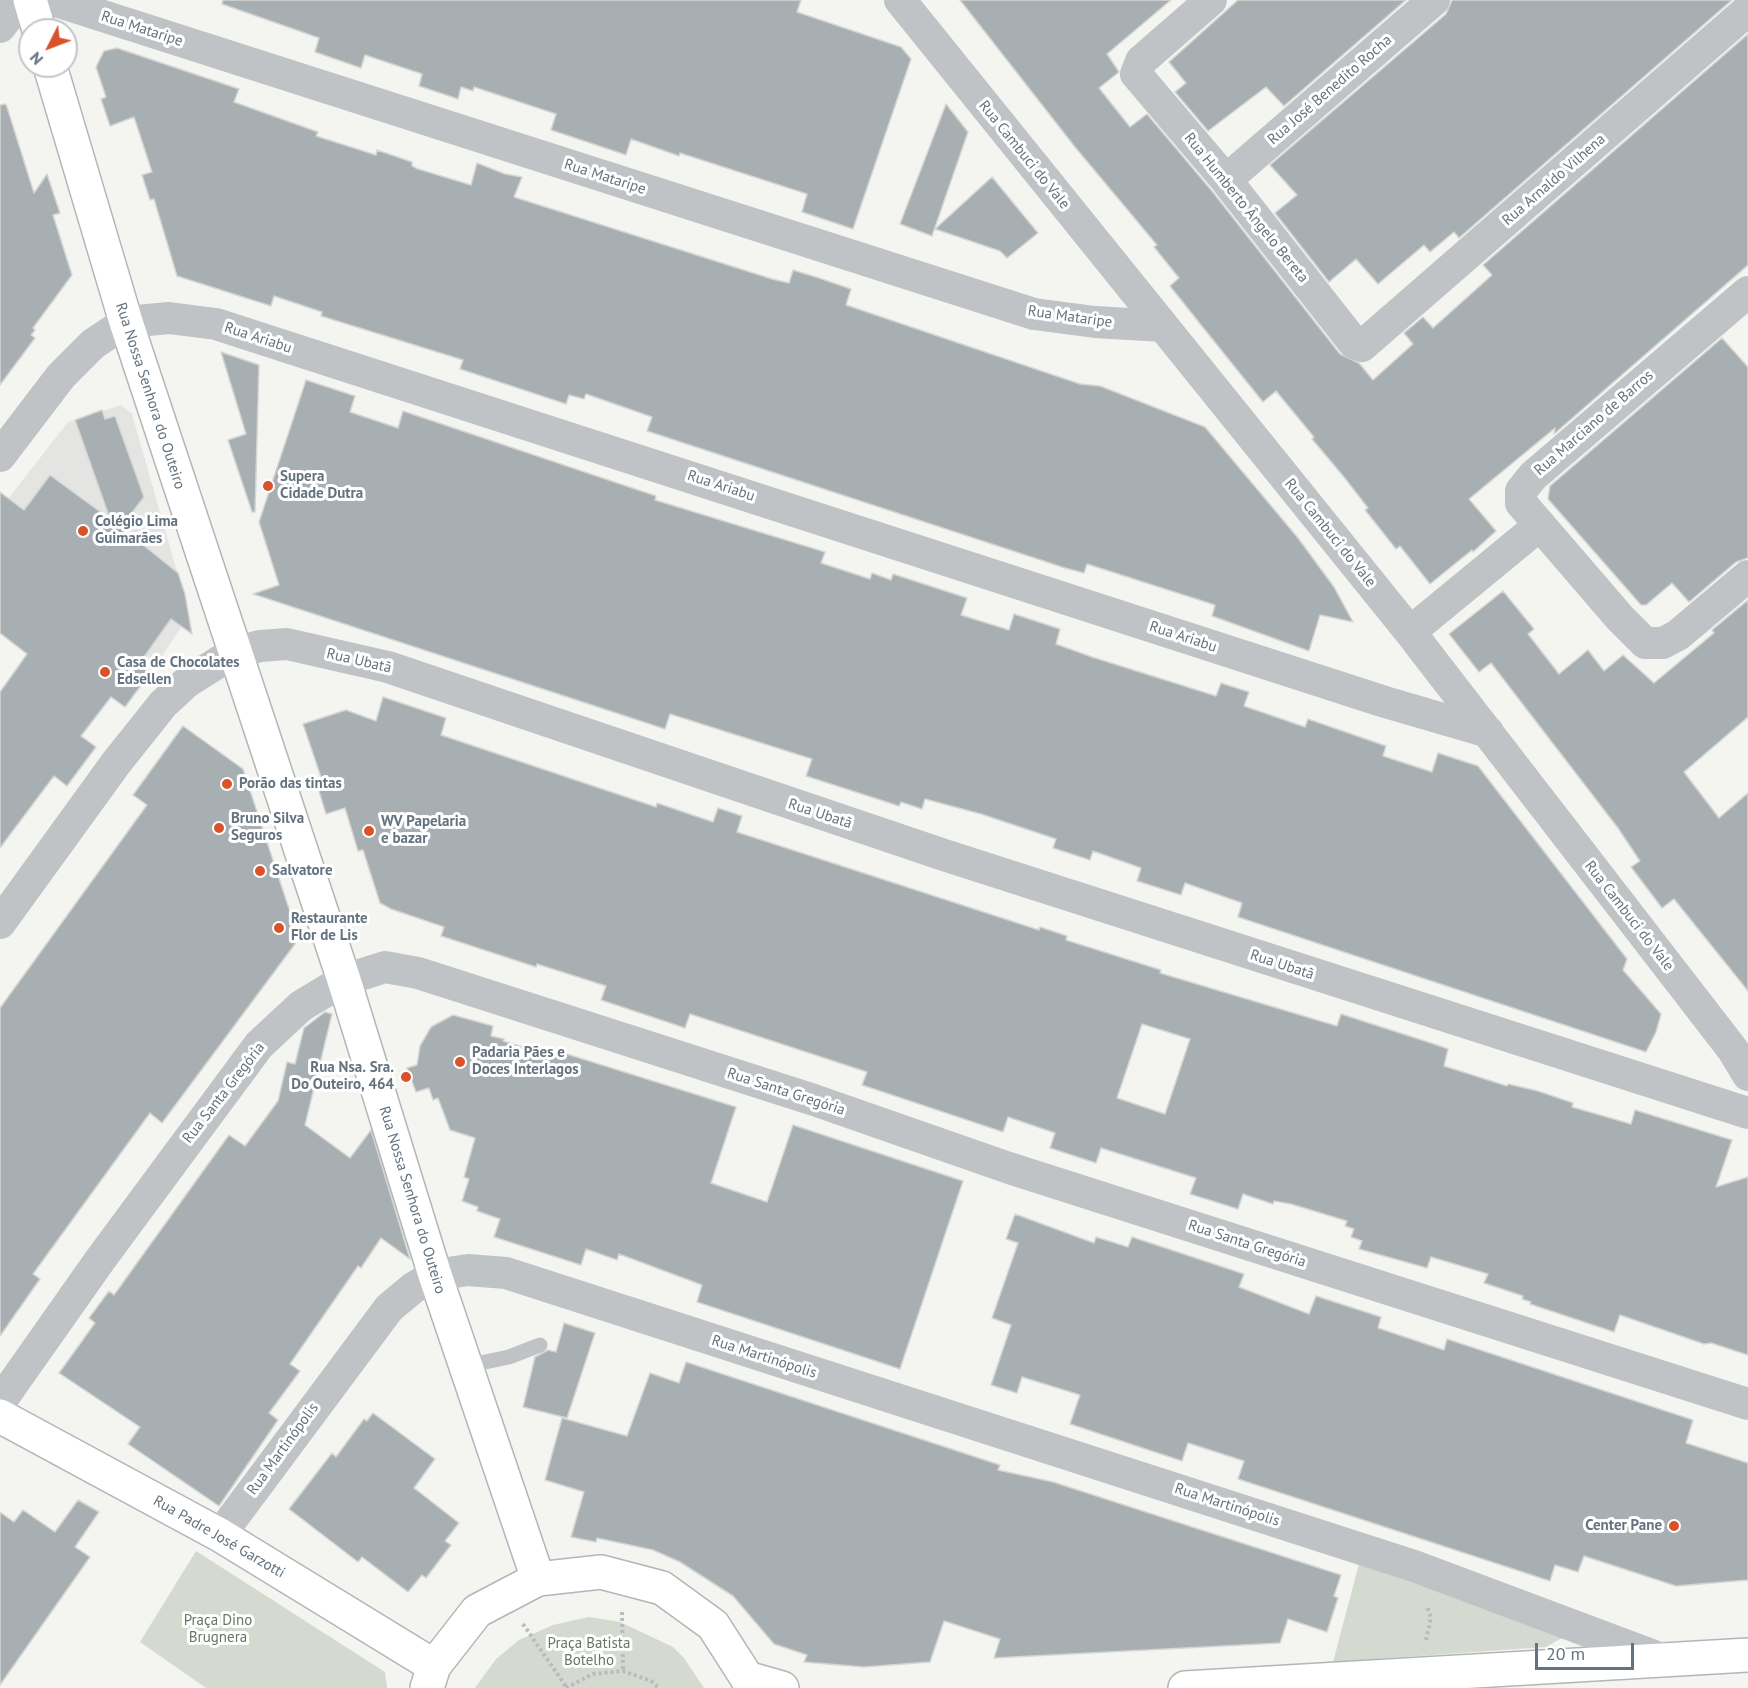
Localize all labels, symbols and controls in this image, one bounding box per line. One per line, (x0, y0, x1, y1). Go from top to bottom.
street label: Rua Mataripe (99, 7, 185, 51)
north arrow (18, 18, 78, 78)
street label: Rua José Benedito Rocha (1264, 31, 1396, 149)
text: N (25, 48, 47, 69)
street label: Rua Cambuci do Vale (975, 97, 1073, 213)
street label: Rua Humberto Ângelo Bereta (1180, 129, 1312, 287)
street label: Rua Arnaldo Vilhena (1499, 130, 1609, 230)
street label: Rua Mataripe (562, 155, 648, 199)
street label: Rua Nossa Senhora do Outeiro (111, 300, 189, 492)
street label: Rua Mataripe (1027, 302, 1113, 332)
street label: Rua Ariabu (222, 319, 294, 357)
street label: Rua Marciano de Barros (1531, 366, 1657, 480)
street label: Rua Ariabu (685, 467, 757, 505)
place label: Supera Cidade Dutra (280, 468, 363, 503)
street label: Rua Cambuci do Vale (1281, 475, 1379, 591)
marker: Supera Cidade Dutra (261, 479, 275, 493)
place label: Colégio Lima Guimarães (95, 513, 178, 548)
marker: Colégio Lima Guimarães (76, 524, 90, 538)
street label: Rua Ariabu (1147, 618, 1219, 656)
street label: Rua Ubatã (325, 645, 393, 677)
place label: Casa de Chocolates Edsellen (117, 654, 240, 689)
marker: Casa de Chocolates Edsellen (98, 665, 112, 679)
place label: Porão das tintas (239, 775, 342, 793)
marker: Porão das tintas (220, 777, 234, 791)
street label: Rua Ubatã (786, 795, 854, 833)
place label: Bruno Silva Seguros (231, 810, 304, 845)
place label: WV Papelaria e bazar (381, 813, 466, 848)
marker: Bruno Silva Seguros (212, 821, 226, 835)
marker: WV Papelaria e bazar (362, 824, 376, 838)
street label: Rua Cambuci do Vale (1580, 857, 1678, 975)
place label: Salvatore (272, 862, 332, 880)
marker: Salvatore (253, 864, 267, 878)
place label: Restaurante Flor de Lis (291, 910, 368, 945)
marker: Restaurante Flor de Lis (272, 921, 286, 935)
street label: Rua Ubatã (1248, 946, 1316, 984)
street label: Rua Santa Gregória (179, 1039, 269, 1147)
place label: Padaria Pães e Doces Interlagos (472, 1044, 579, 1079)
marker: Padaria Pães e Doces Interlagos (453, 1055, 467, 1069)
place label: Rua Nsa. Sra. Do Outeiro, 464 (291, 1059, 394, 1094)
street label: Rua Santa Gregória (725, 1064, 847, 1120)
marker: Rua Nsa. Sra. Do Outeiro, 464 (399, 1070, 413, 1084)
street label: Rua Nossa Senhora do Outeiro (375, 1104, 449, 1296)
street label: Rua Santa Gregória (1186, 1216, 1308, 1272)
street label: Rua Martinópolis (709, 1332, 819, 1382)
street label: Rua Martinópolis (244, 1399, 322, 1499)
street label: Rua Martinópolis (1172, 1480, 1282, 1530)
street label: Rua Padre José Garzotti (150, 1492, 288, 1582)
place label: Center Pane (1585, 1517, 1662, 1535)
marker: Center Pane (1667, 1519, 1681, 1533)
park label: Praça Dino Brugnera (184, 1612, 252, 1647)
scale bar (1538, 1631, 1637, 1669)
park label: Praça Batista Botelho (548, 1635, 630, 1670)
text: 20 m (1546, 1642, 1585, 1665)

